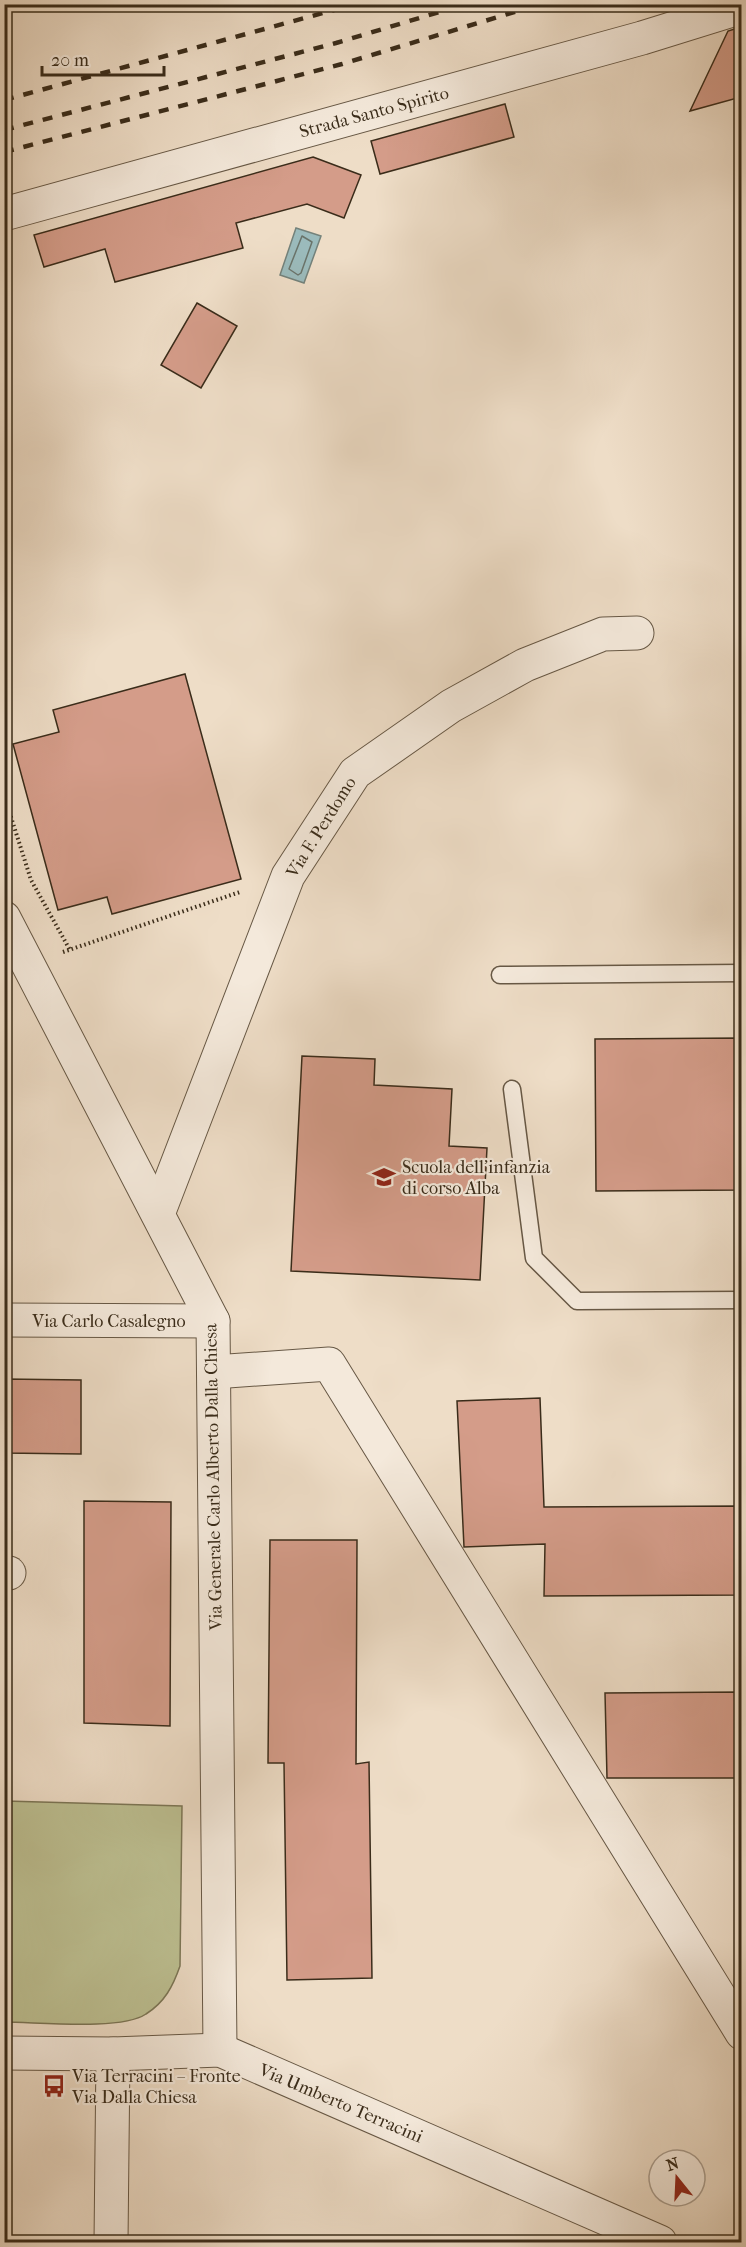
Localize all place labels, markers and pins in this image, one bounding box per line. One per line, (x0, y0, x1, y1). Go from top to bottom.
place label: Scuola dell'infanzia di corso Alba (402, 1157, 551, 1199)
school or university icon: Scuola dell'infanzia di corso Alba (371, 1164, 397, 1190)
place label: Via Terracini – Fronte Via Dalla Chiesa (71, 2066, 241, 2108)
bus stop icon: Via Terracini – Fronte Via Dalla Chiesa (41, 2073, 67, 2099)

